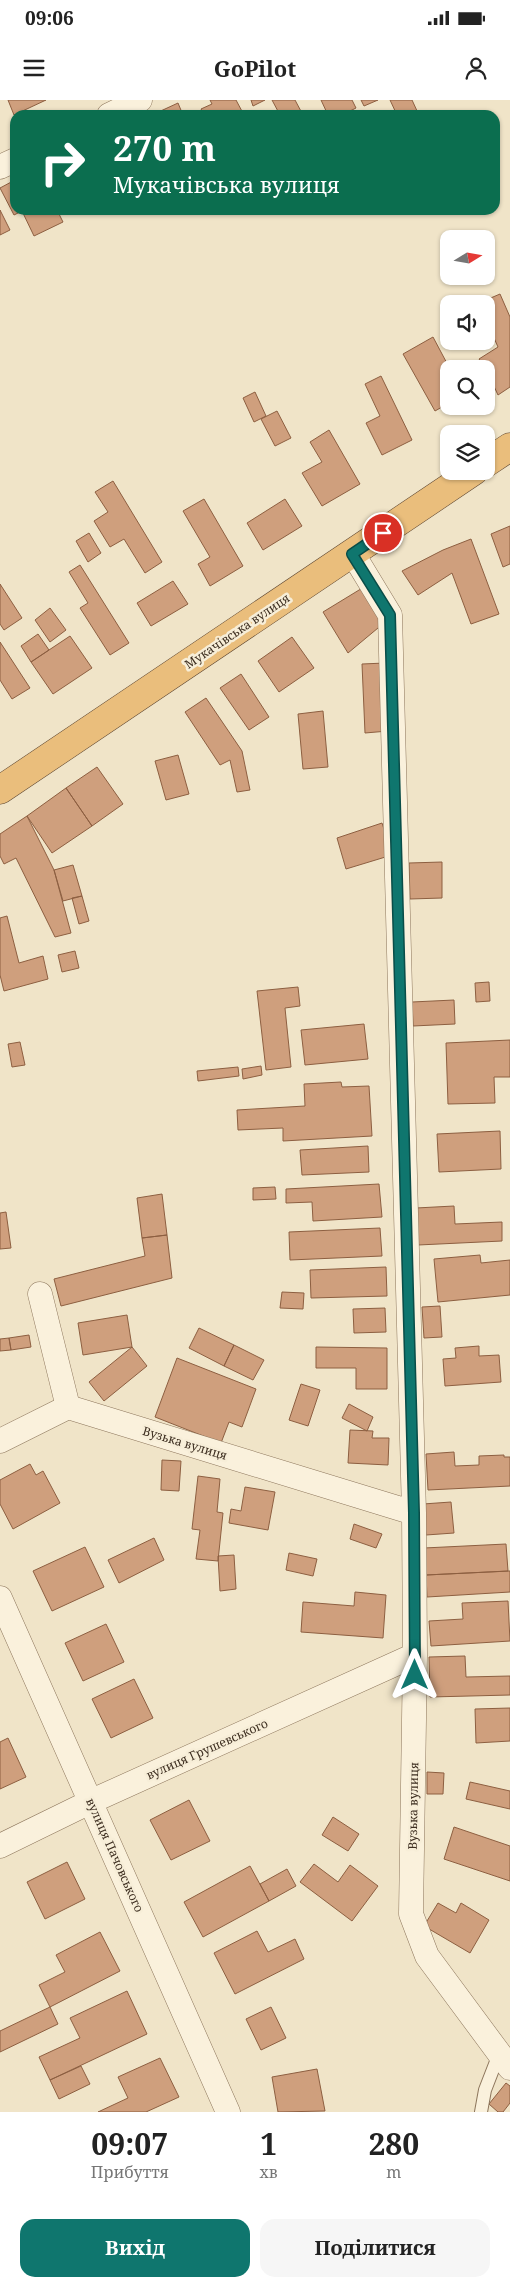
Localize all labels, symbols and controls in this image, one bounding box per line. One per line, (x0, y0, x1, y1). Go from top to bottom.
text: 09:06 (25, 5, 74, 31)
text: GoPilot (214, 53, 296, 83)
icon: menu (20, 54, 48, 82)
icon: person (462, 54, 490, 82)
text: 270 m (113, 124, 216, 171)
icon: right (30, 130, 95, 195)
text: Мукачівська вулиця (113, 169, 340, 199)
north arrow (440, 230, 495, 285)
map controls (440, 230, 495, 480)
button: sound (440, 295, 495, 350)
button: search (440, 360, 495, 415)
button: layers (440, 425, 495, 480)
pin (362, 512, 404, 554)
icon: arrive (369, 519, 397, 547)
street label: Мукачівська вулиця (181, 589, 293, 673)
street label: Вузька вулиця (141, 1422, 230, 1464)
position arrow (388, 1648, 440, 1700)
street label: вулиця Грушевського (144, 1714, 271, 1783)
street label: Вузька вулиця (404, 1762, 422, 1850)
street label: вулиця Пачовського (82, 1795, 148, 1915)
text: 09:07 (91, 2123, 168, 2164)
text: 1 (260, 2123, 277, 2164)
text: 280 (368, 2123, 419, 2164)
text: Прибуття (91, 2161, 169, 2183)
text: хв (260, 2161, 278, 2183)
text: m (386, 2161, 401, 2183)
button: Вихід (20, 2219, 250, 2277)
button: Поділитися (260, 2219, 490, 2277)

